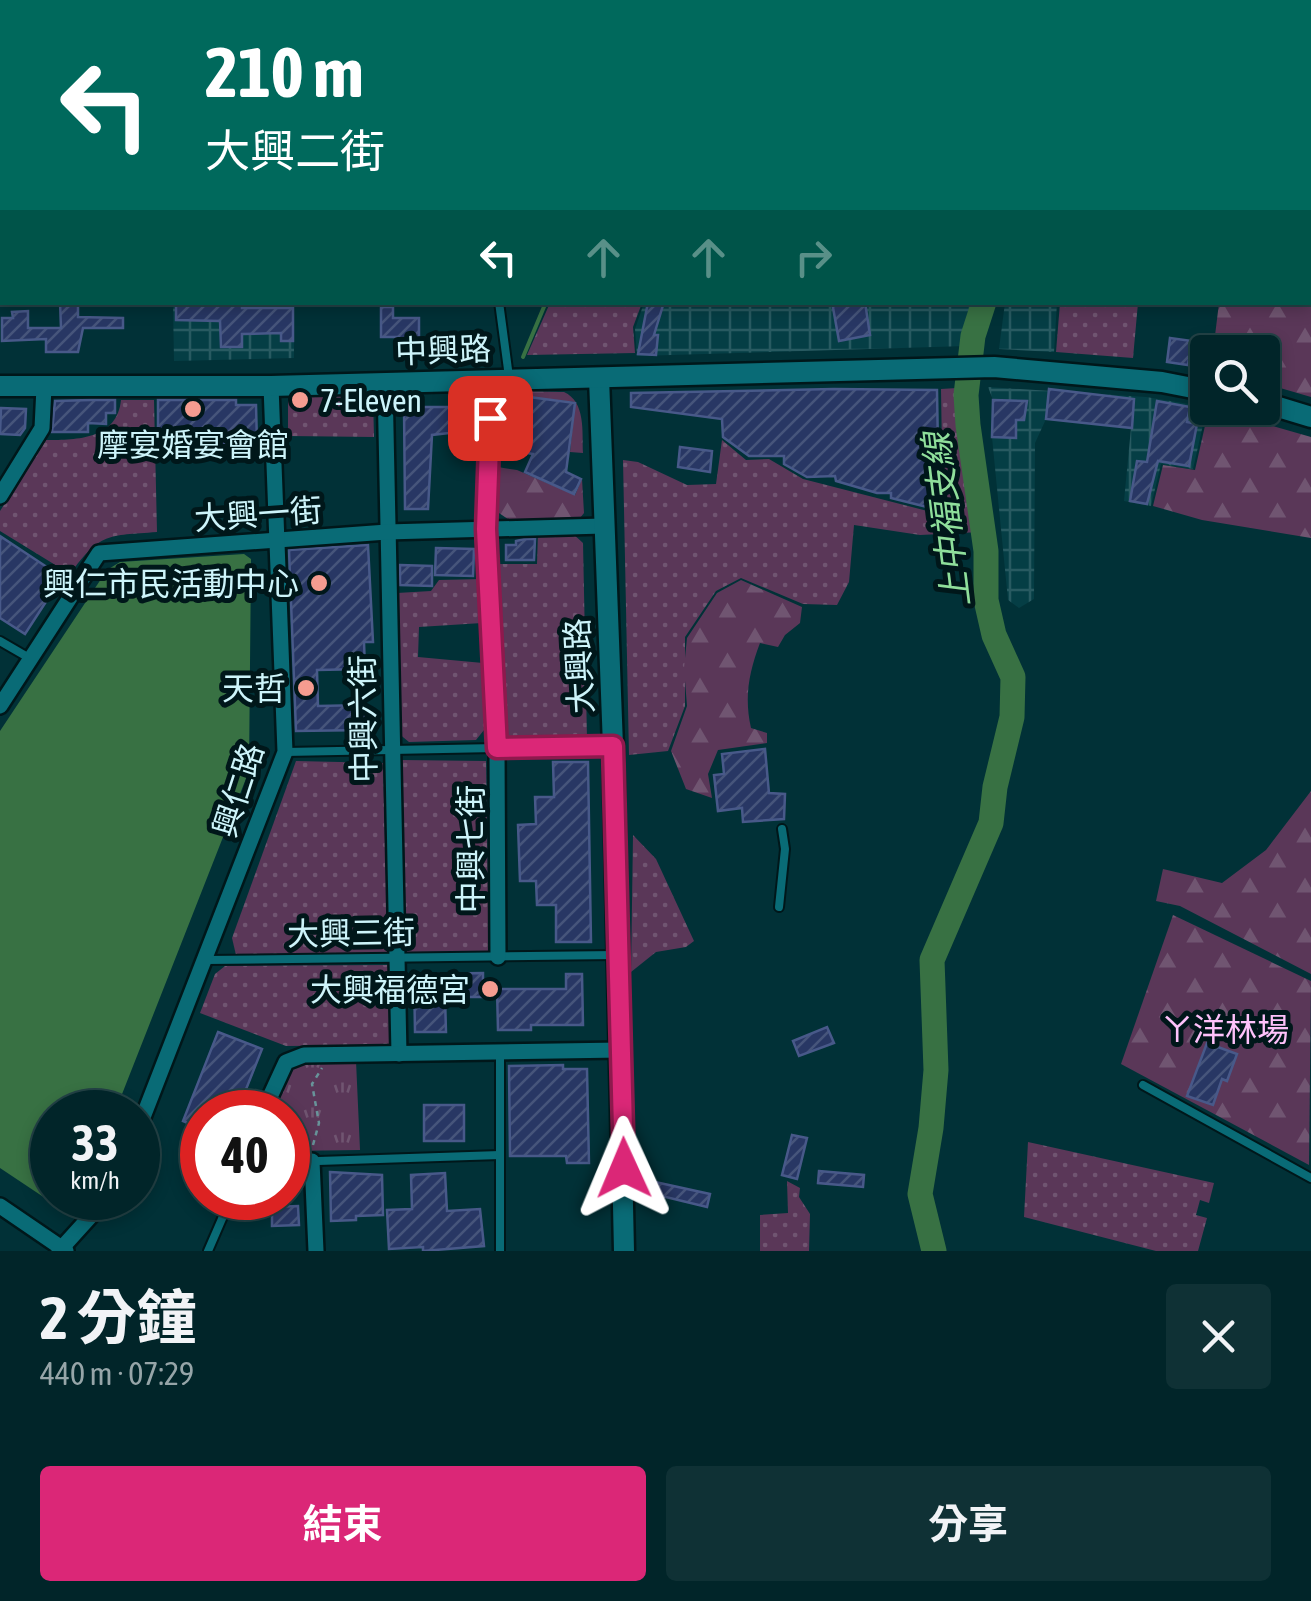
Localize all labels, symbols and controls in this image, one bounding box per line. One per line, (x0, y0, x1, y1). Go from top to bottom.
text: 210 m (205, 32, 364, 112)
icon: left (40, 40, 170, 170)
text: 大興二街 (205, 125, 385, 177)
icon: left (471, 230, 526, 285)
icon: ahead (576, 230, 631, 285)
icon: ahead (681, 230, 736, 285)
icon: right (786, 230, 841, 285)
street label: 中興路 (394, 330, 492, 370)
map controls (1190, 335, 1280, 425)
button: search (1190, 335, 1280, 425)
pin (448, 376, 533, 461)
place label: 7-Eleven (320, 382, 422, 419)
marker: 7-Eleven (289, 389, 311, 411)
icon: arrive (463, 391, 518, 446)
marker: 摩宴婚宴會館 (182, 398, 204, 420)
place label: 摩宴婚宴會館 (97, 426, 289, 463)
water label: 上中福支線 (915, 427, 977, 609)
street label: 大興一街 (193, 491, 323, 537)
place label: 興仁市民活動中心 (43, 565, 299, 602)
marker: 興仁市民活動中心 (308, 572, 330, 594)
street label: 大興路 (558, 617, 600, 715)
street label: 中興六街 (343, 655, 383, 783)
place label: 天哲 (222, 670, 286, 707)
marker: 天哲 (295, 677, 317, 699)
street label: 興仁路 (206, 739, 270, 841)
street label: 中興七街 (452, 785, 489, 913)
street label: 大興三街 (287, 913, 415, 953)
place label: 大興福德宮 (310, 971, 470, 1008)
marker: 大興福德宮 (479, 978, 501, 1000)
park label: ㄚ洋林場 (1161, 1011, 1289, 1048)
speed limit sign: 40 (180, 1090, 310, 1220)
text: 33 (71, 1114, 118, 1172)
position arrow (572, 1116, 676, 1220)
text: km/h (70, 1166, 120, 1194)
text: 2 分鐘 (40, 1283, 196, 1352)
button: close (1166, 1284, 1271, 1389)
text: 440 m · 07:29 (40, 1355, 194, 1392)
button: 結束 (40, 1466, 646, 1581)
button: 分享 (666, 1466, 1271, 1581)

